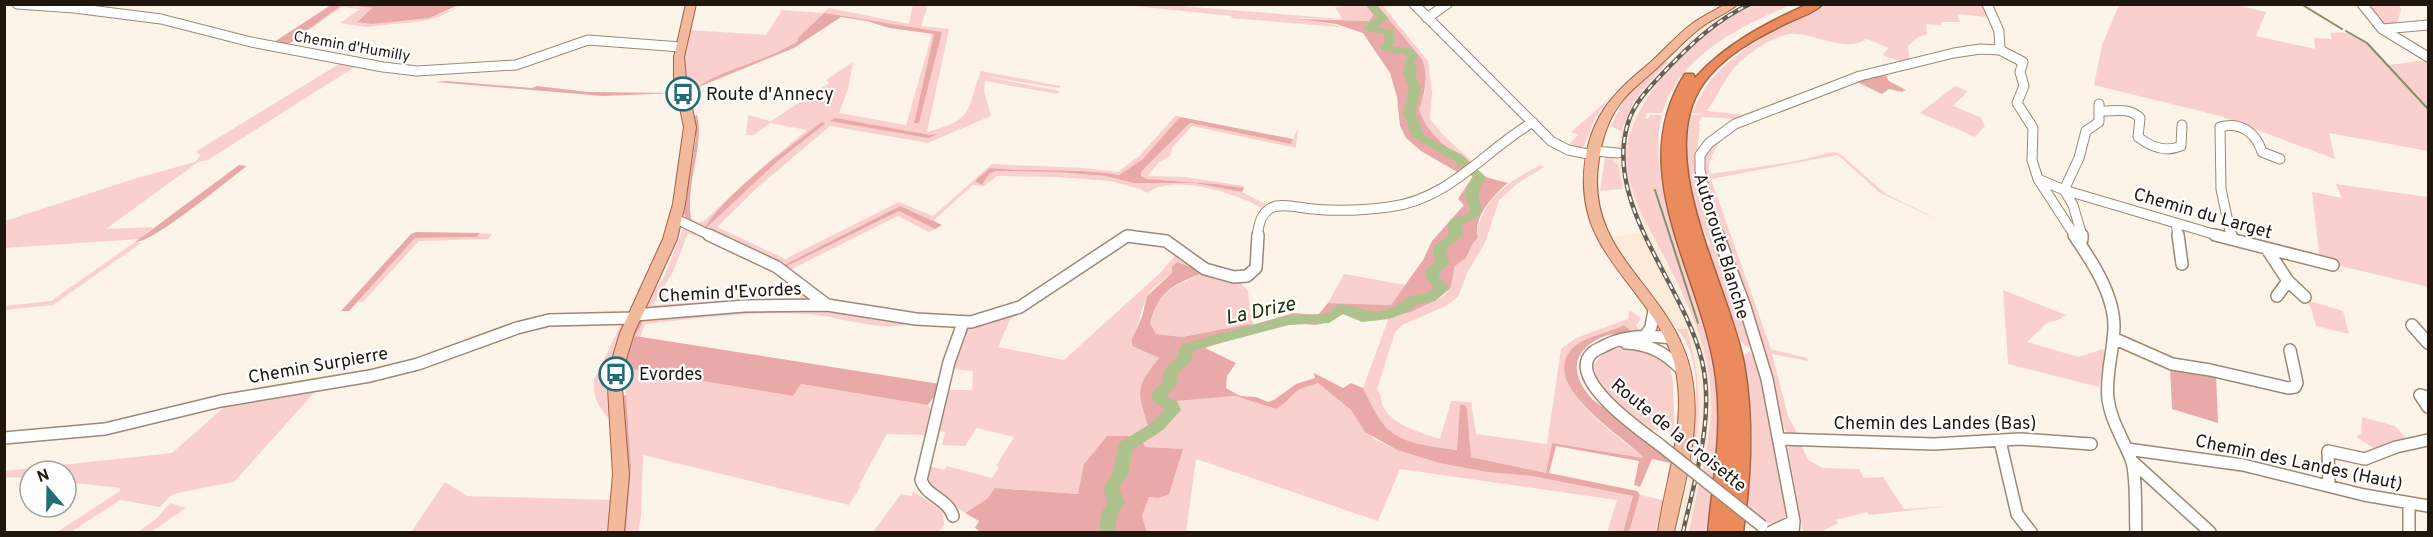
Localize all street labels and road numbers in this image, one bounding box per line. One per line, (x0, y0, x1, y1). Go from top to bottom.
street label: Chemin d'Humilly (292, 28, 412, 67)
street label: Autoroute Blanche (1687, 170, 1754, 322)
street label: Chemin du Larget (2131, 184, 2275, 245)
street label: Chemin d'Evordes (658, 278, 802, 309)
street label: Chemin Surpierre (246, 343, 390, 390)
street label: Route de la Croisette (1605, 374, 1751, 498)
street label: Chemin des Landes (Bas) (1833, 413, 2037, 436)
street label: Chemin des Landes (Haut) (2193, 430, 2405, 497)

